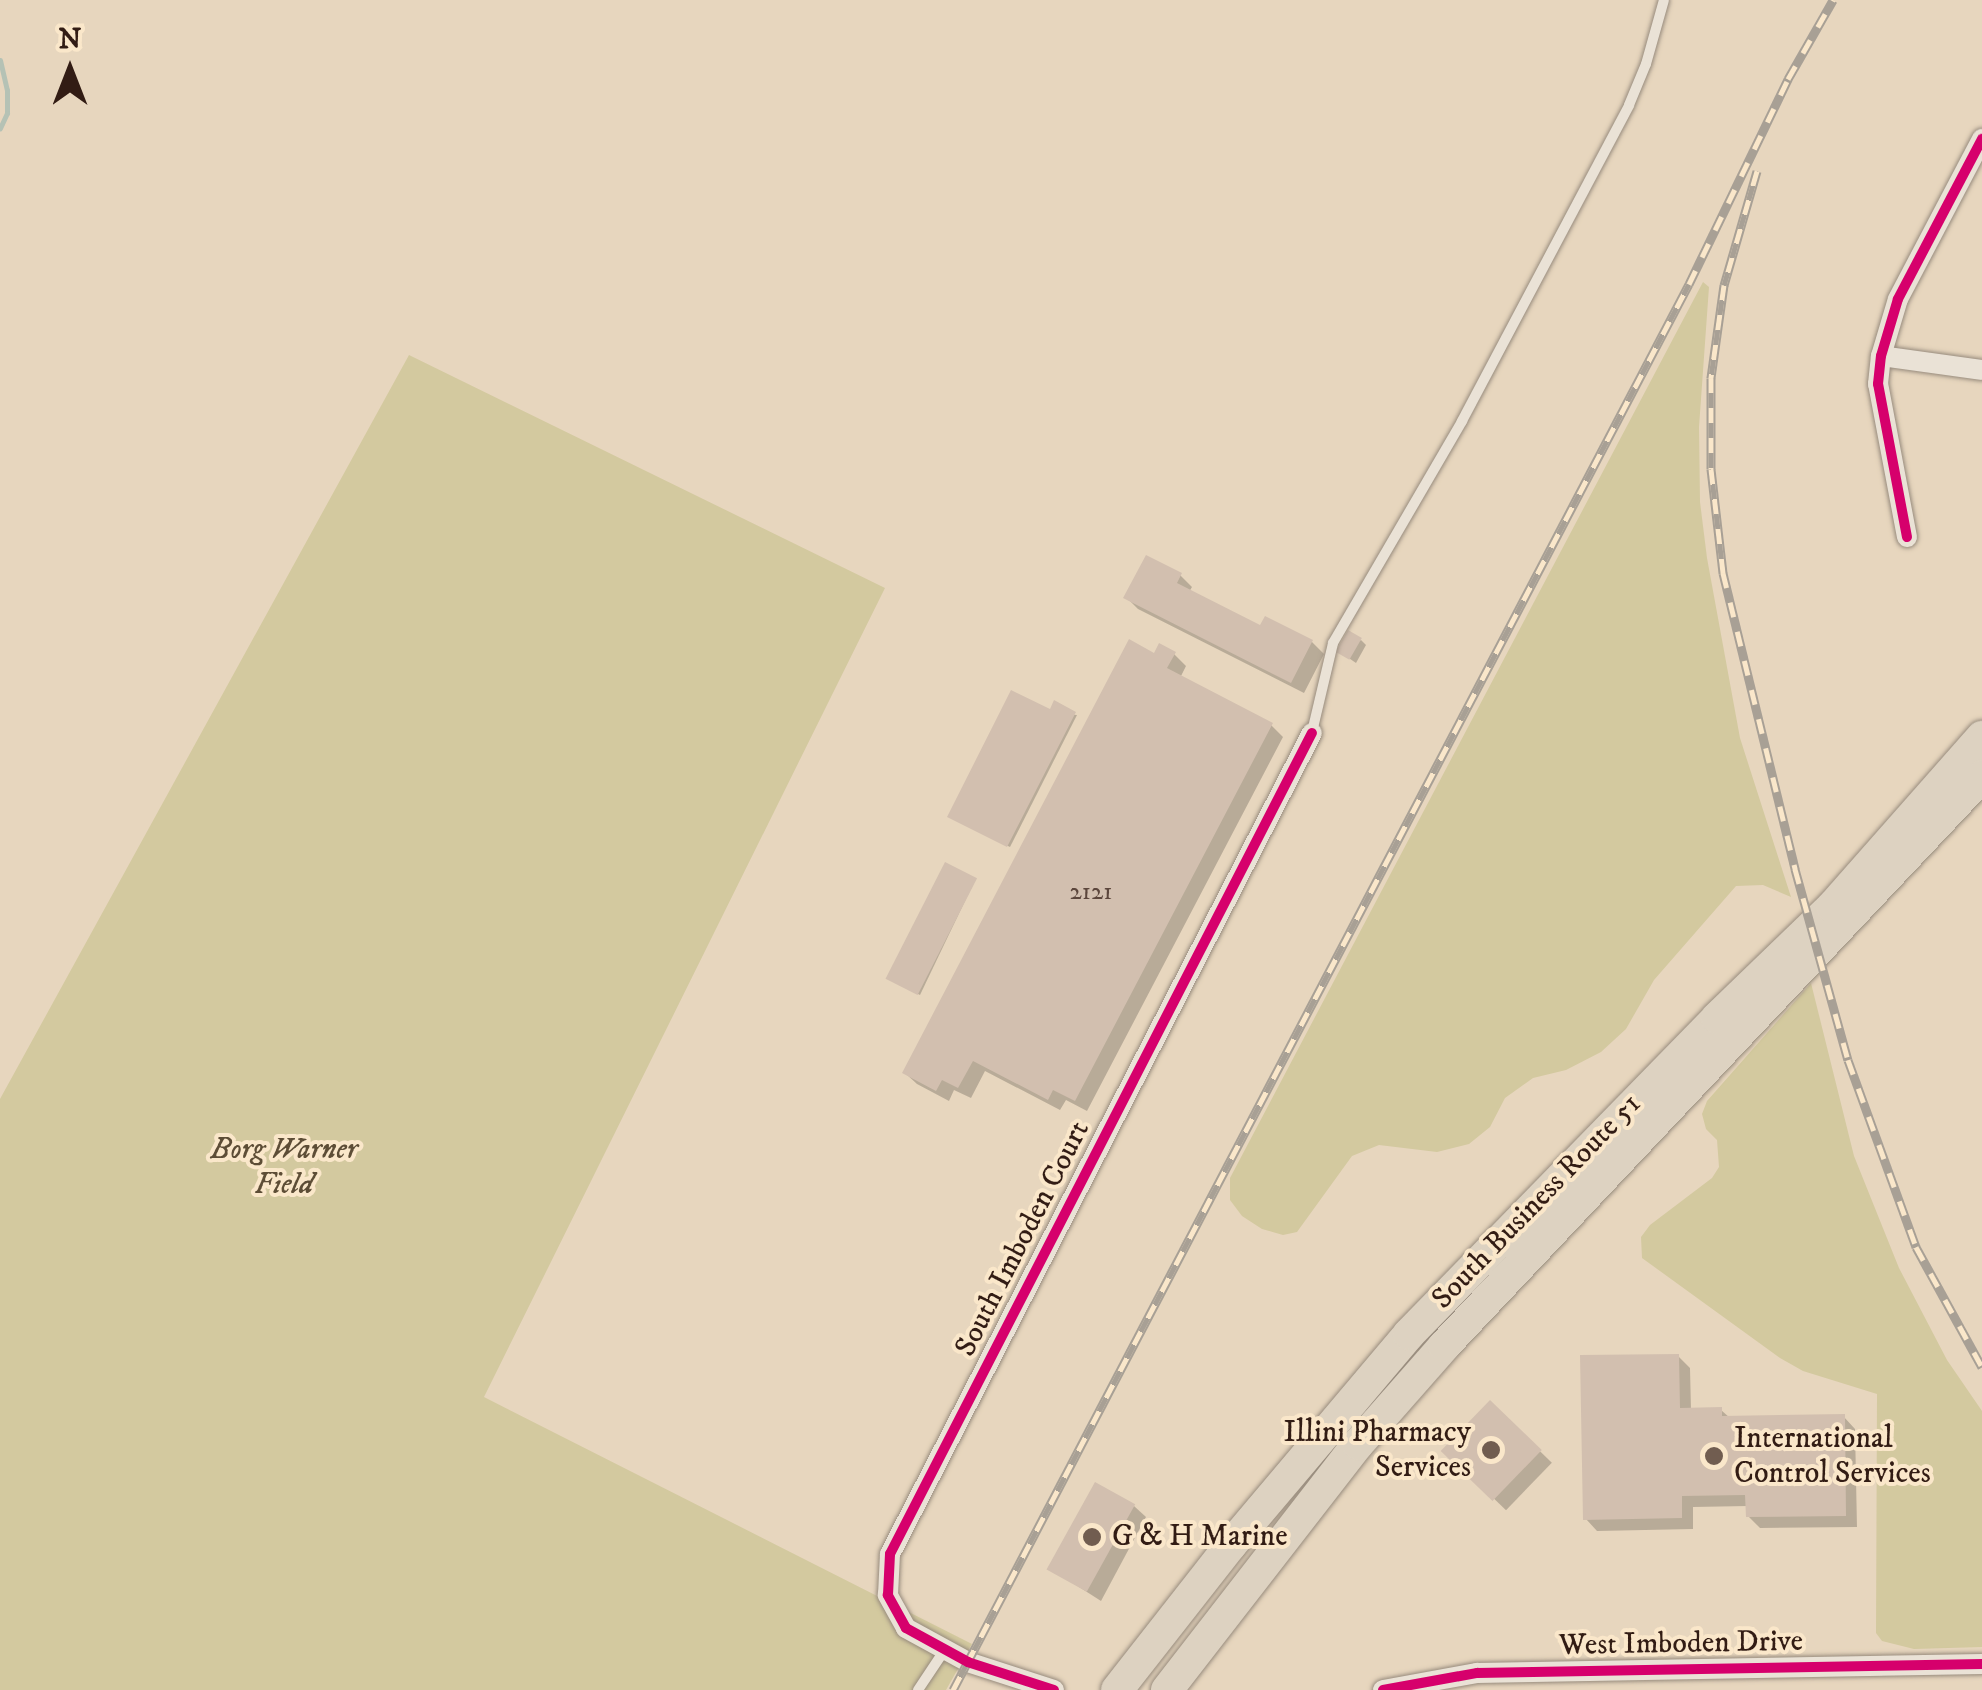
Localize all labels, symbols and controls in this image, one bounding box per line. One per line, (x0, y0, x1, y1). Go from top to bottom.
north arrow (20, 20, 120, 120)
text: N (59, 22, 81, 57)
house number: 2121 (1070, 877, 1112, 907)
street label: South Business Route 51 (1425, 1087, 1649, 1317)
street label: South Imboden Court (948, 1115, 1098, 1363)
park label: Borg Warner Field (211, 1132, 357, 1202)
place label: Illini Pharmacy Services (1284, 1415, 1471, 1486)
place label: International Control Services (1734, 1421, 1931, 1492)
marker: Illini Pharmacy Services (1480, 1439, 1502, 1461)
marker: International Control Services (1703, 1445, 1725, 1467)
place label: G & H Marine (1112, 1519, 1288, 1555)
marker: G & H Marine (1081, 1526, 1103, 1548)
street label: West Imboden Drive (1559, 1624, 1803, 1664)

